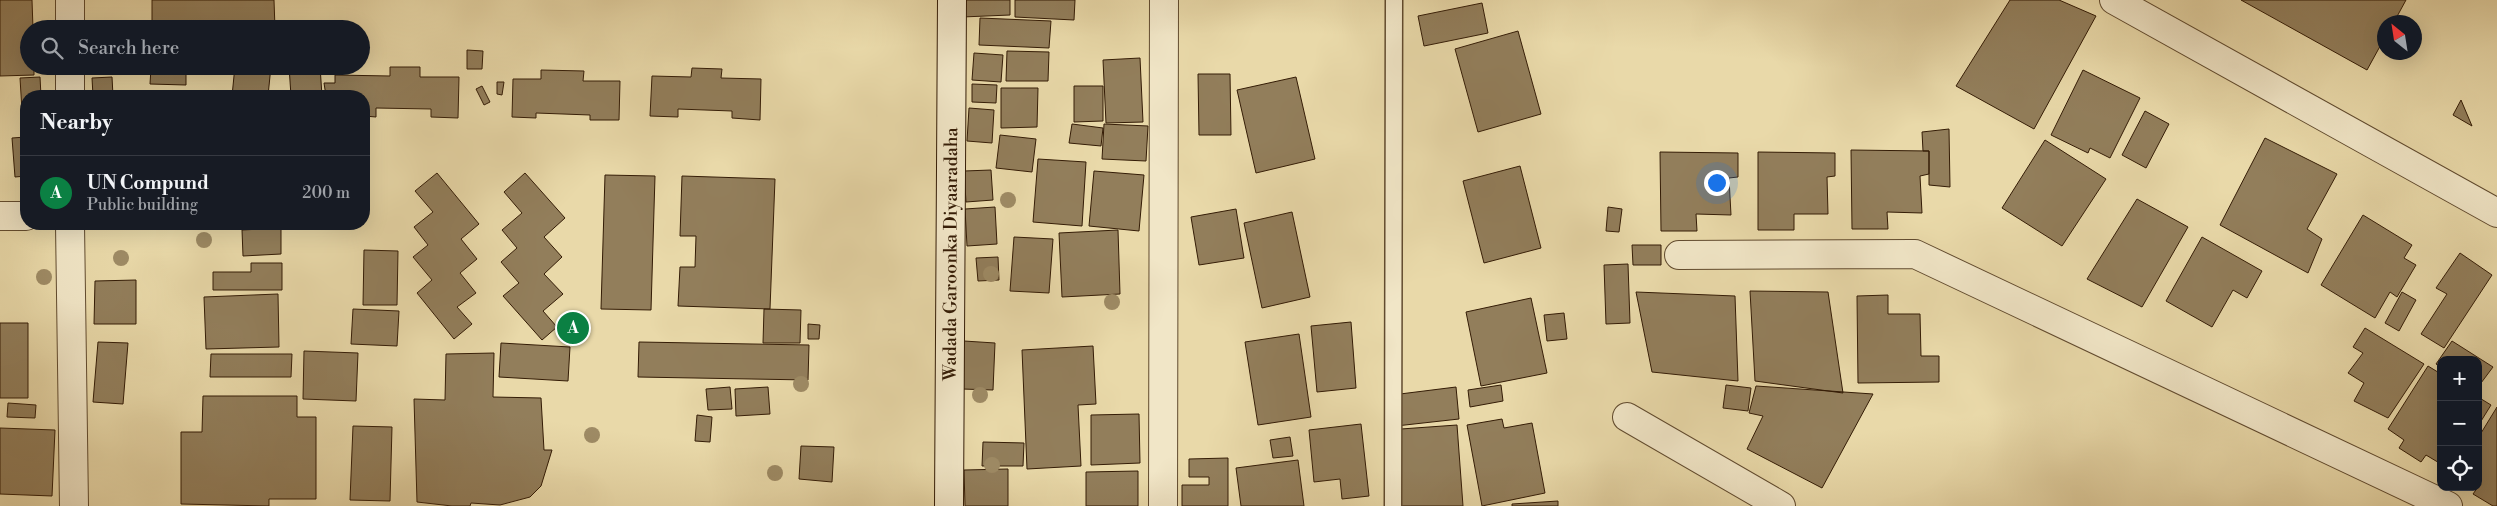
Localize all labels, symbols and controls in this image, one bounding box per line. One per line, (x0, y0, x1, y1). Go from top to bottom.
north arrow (2377, 15, 2422, 60)
search box (20, 20, 370, 75)
icon: search (38, 34, 66, 62)
text: Search here (78, 36, 179, 60)
text: Nearby (40, 110, 113, 136)
street label: Wadada Garoonka Diyaaradaha (939, 126, 963, 382)
your location (1704, 170, 1730, 196)
text: UN Compund (87, 171, 209, 195)
text: A (50, 183, 62, 203)
text: 200 m (302, 183, 350, 203)
text: Public building (87, 195, 198, 215)
pin: A (557, 309, 589, 347)
map controls (2437, 356, 2482, 491)
button: + (2437, 356, 2482, 401)
button: − (2437, 401, 2482, 446)
button: locate (2437, 446, 2482, 491)

